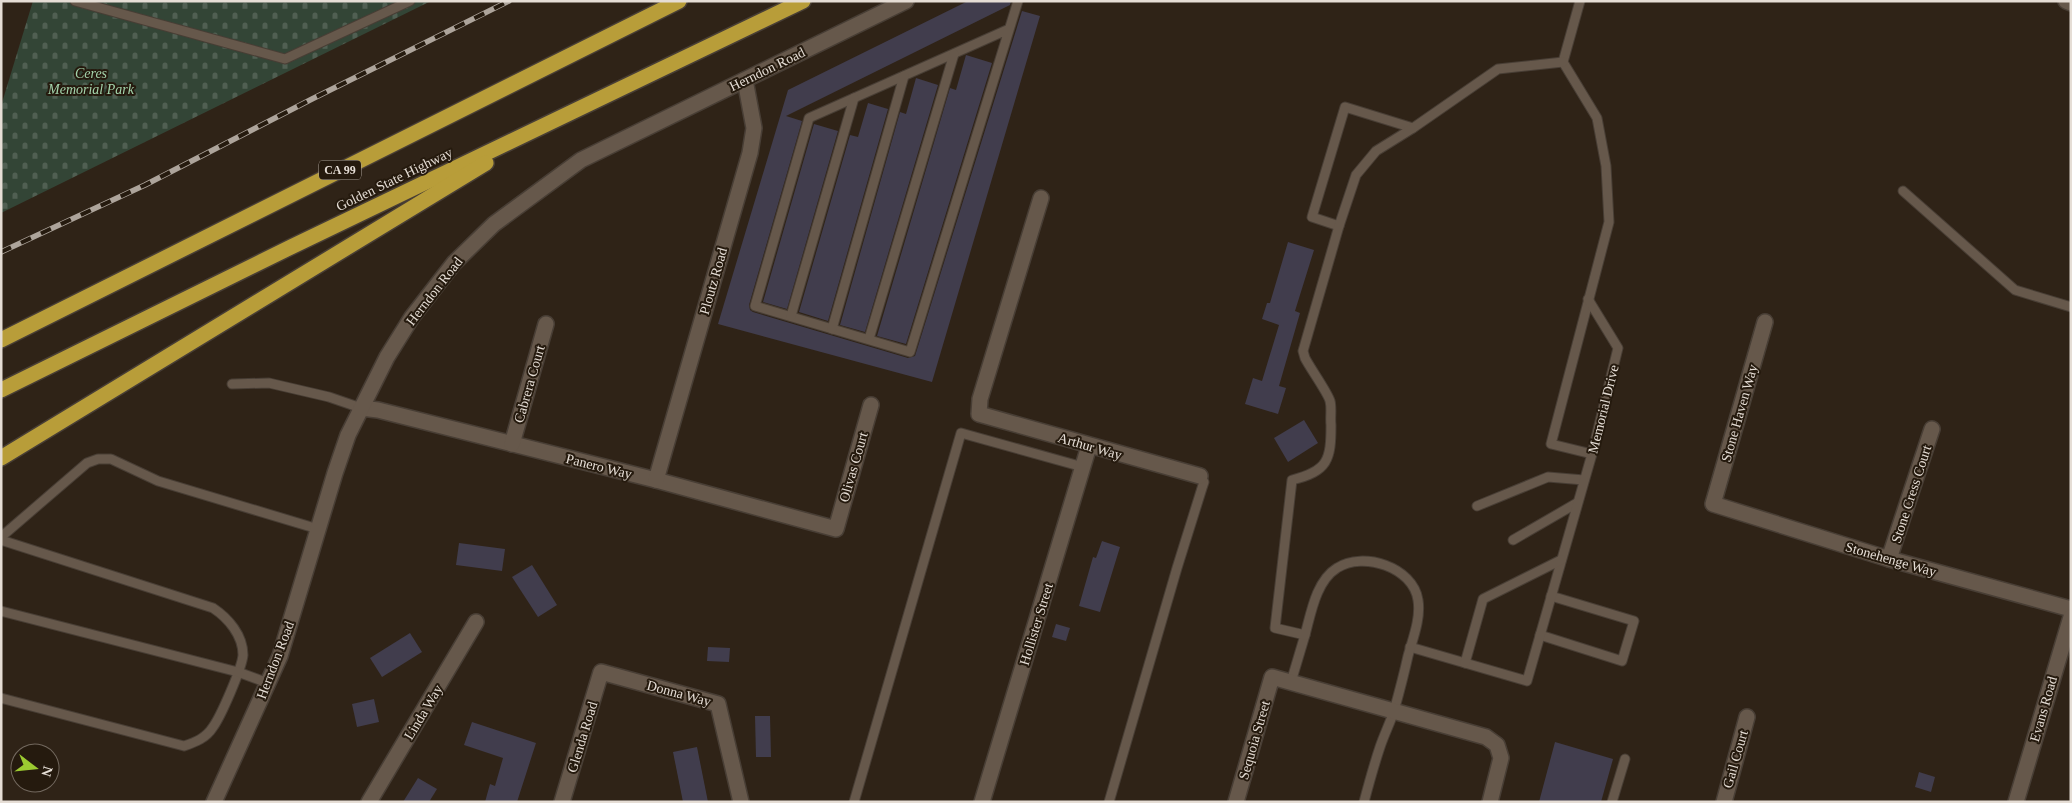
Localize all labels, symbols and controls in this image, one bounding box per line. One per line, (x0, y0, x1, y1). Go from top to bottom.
street label: Herndon Road (727, 45, 807, 94)
park label: Ceres Memorial Park (47, 66, 135, 97)
street label: Golden State Highway (334, 145, 455, 214)
road number: CA 99 (319, 160, 361, 180)
street label: Ploutz Road (697, 246, 730, 316)
street label: Herndon Road (403, 254, 466, 328)
street label: Cabrera Court (511, 344, 548, 425)
street label: Memorial Drive (1585, 363, 1622, 455)
street label: Stone Haven Way (1718, 363, 1761, 464)
street label: Olivas Court (836, 430, 871, 504)
street label: Arthur Way (1056, 430, 1124, 463)
street label: Stone Cress Court (1889, 443, 1934, 545)
street label: Panero Way (564, 451, 633, 482)
street label: Stonehenge Way (1844, 539, 1938, 580)
street label: Hollister Street (1017, 581, 1056, 667)
street label: Herndon Road (254, 619, 297, 701)
street label: Evans Road (2027, 675, 2060, 744)
street label: Donna Way (645, 678, 713, 709)
street label: Linda Way (401, 682, 446, 742)
street label: Sequoia Street (1236, 699, 1273, 781)
street label: Glenda Road (565, 700, 600, 774)
street label: Gail Court (1720, 728, 1751, 790)
north arrow (10, 743, 60, 793)
text: N (38, 765, 56, 778)

